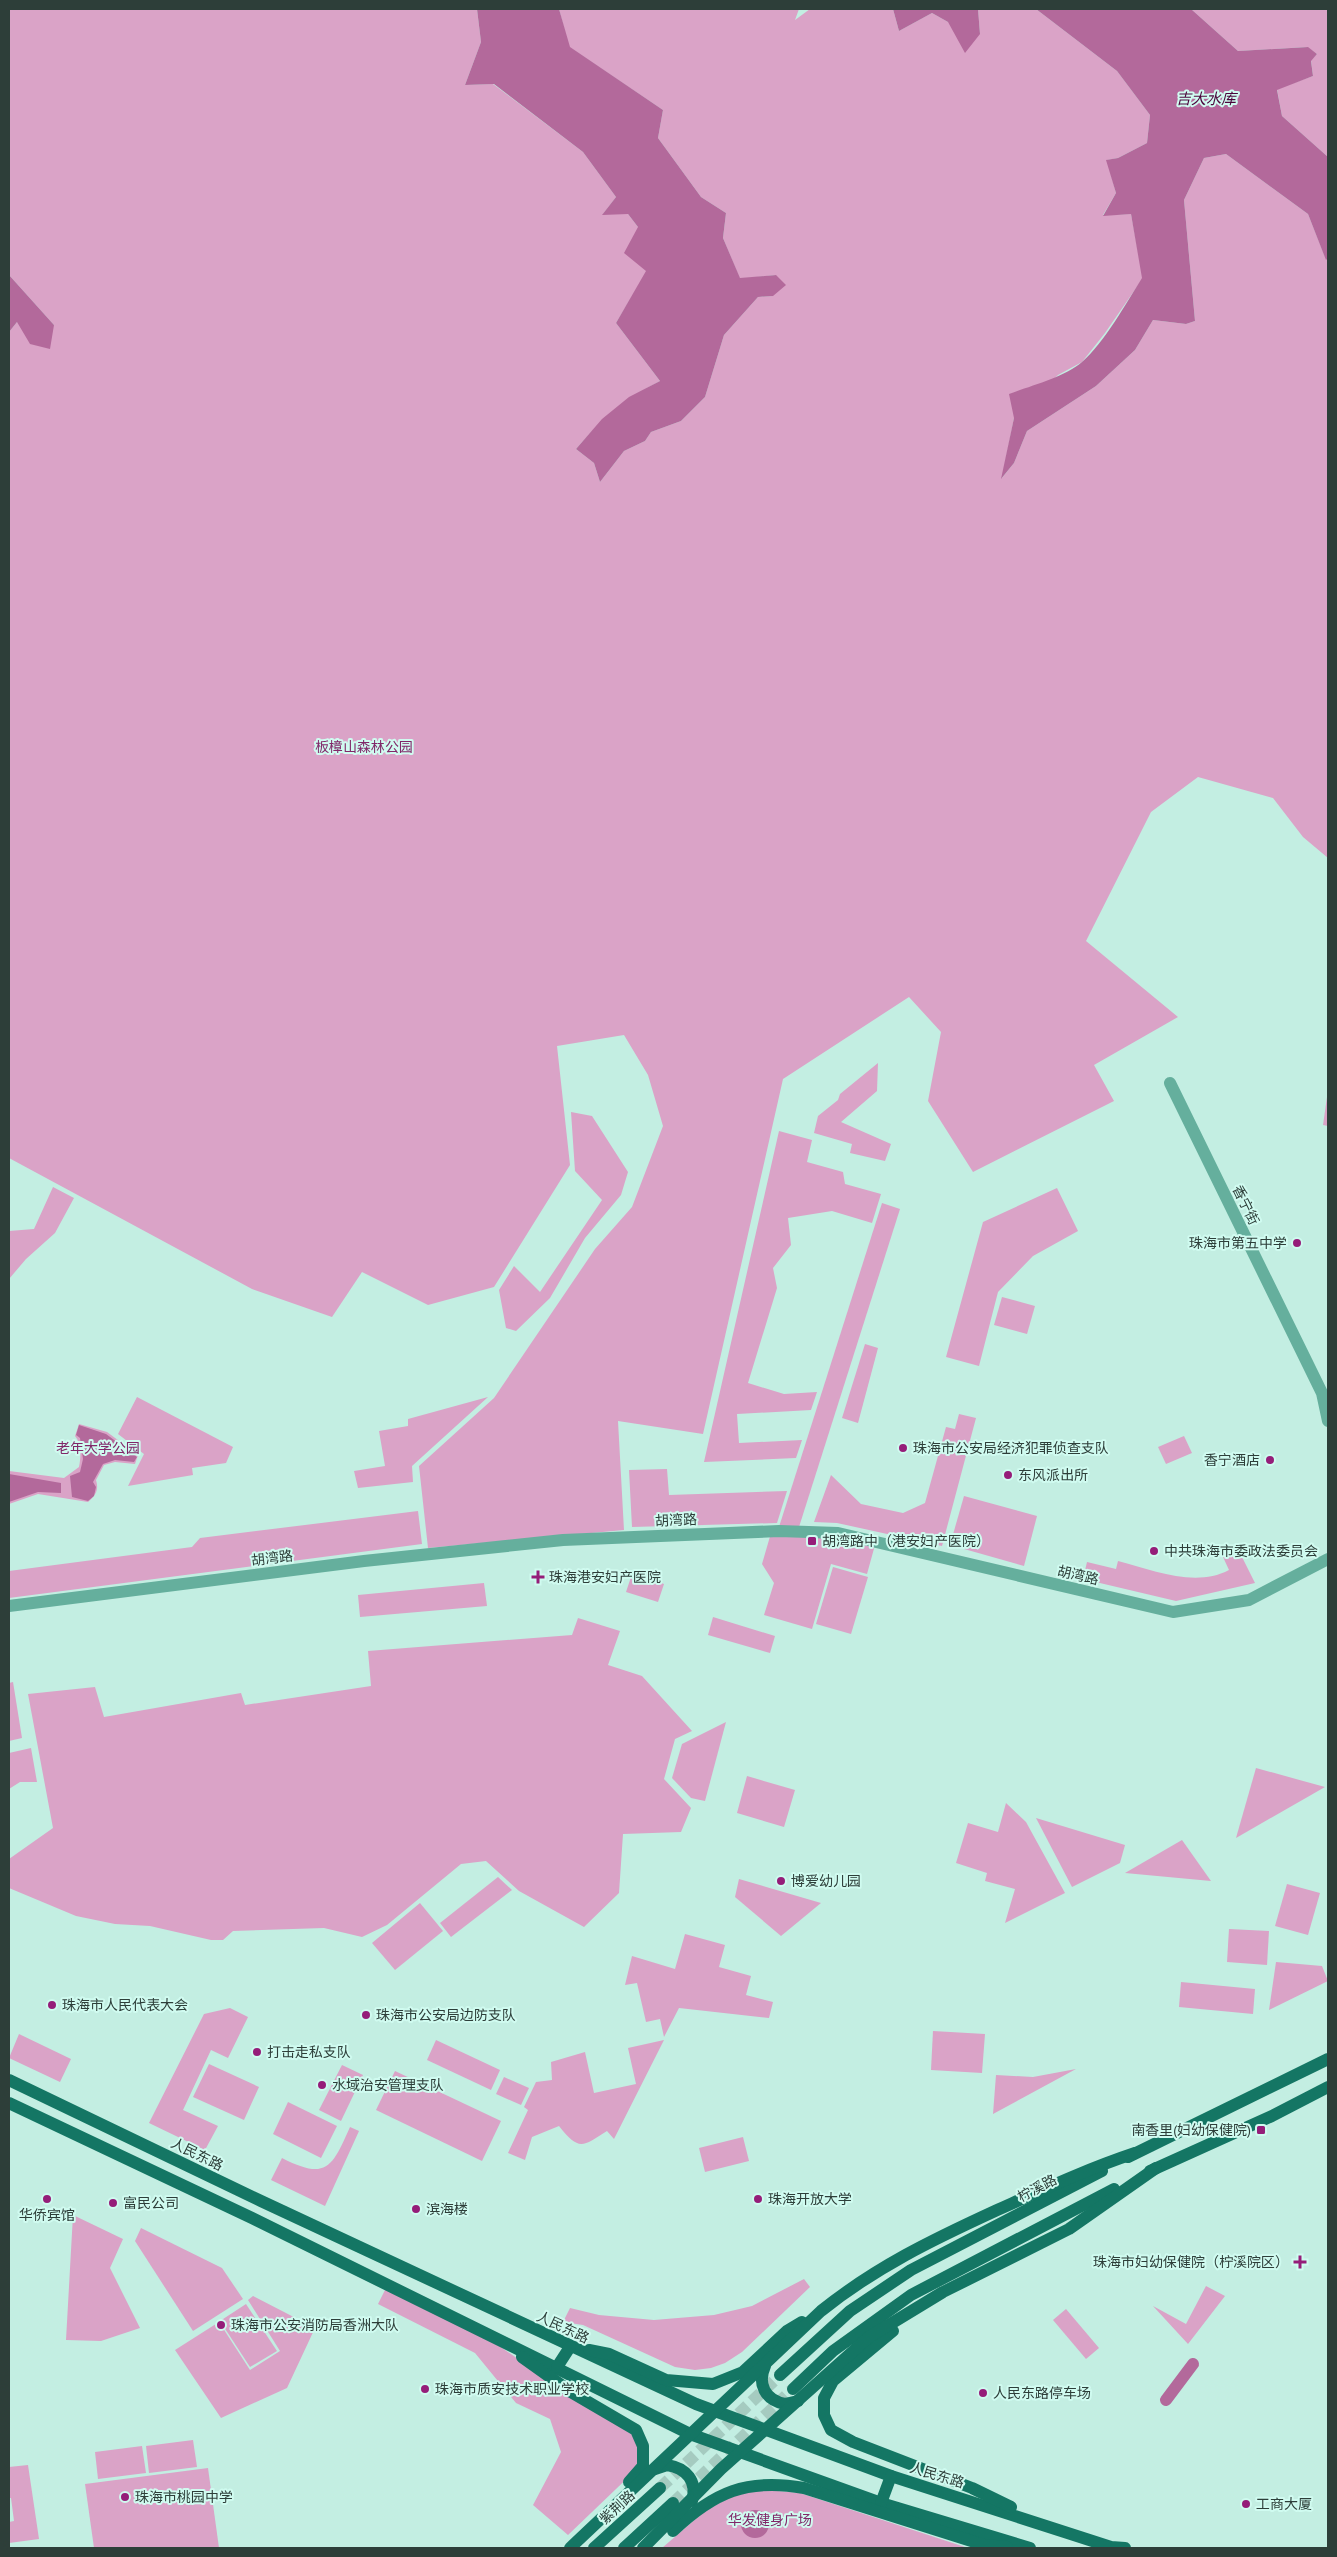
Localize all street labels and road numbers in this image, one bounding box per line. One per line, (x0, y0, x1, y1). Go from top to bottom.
street label: 香宁街 (1229, 1182, 1263, 1228)
street label: 胡湾路 (655, 1510, 697, 1530)
street label: 胡湾路 (250, 1547, 294, 1569)
street label: 胡湾路 (1056, 1562, 1100, 1588)
street label: 人民东路 (168, 2134, 226, 2174)
street label: 柠溪路 (1014, 2170, 1060, 2206)
street label: 人民东路 (534, 2307, 592, 2347)
street label: 人民东路 (908, 2458, 966, 2492)
street label: 紫荆路 (596, 2486, 638, 2528)

